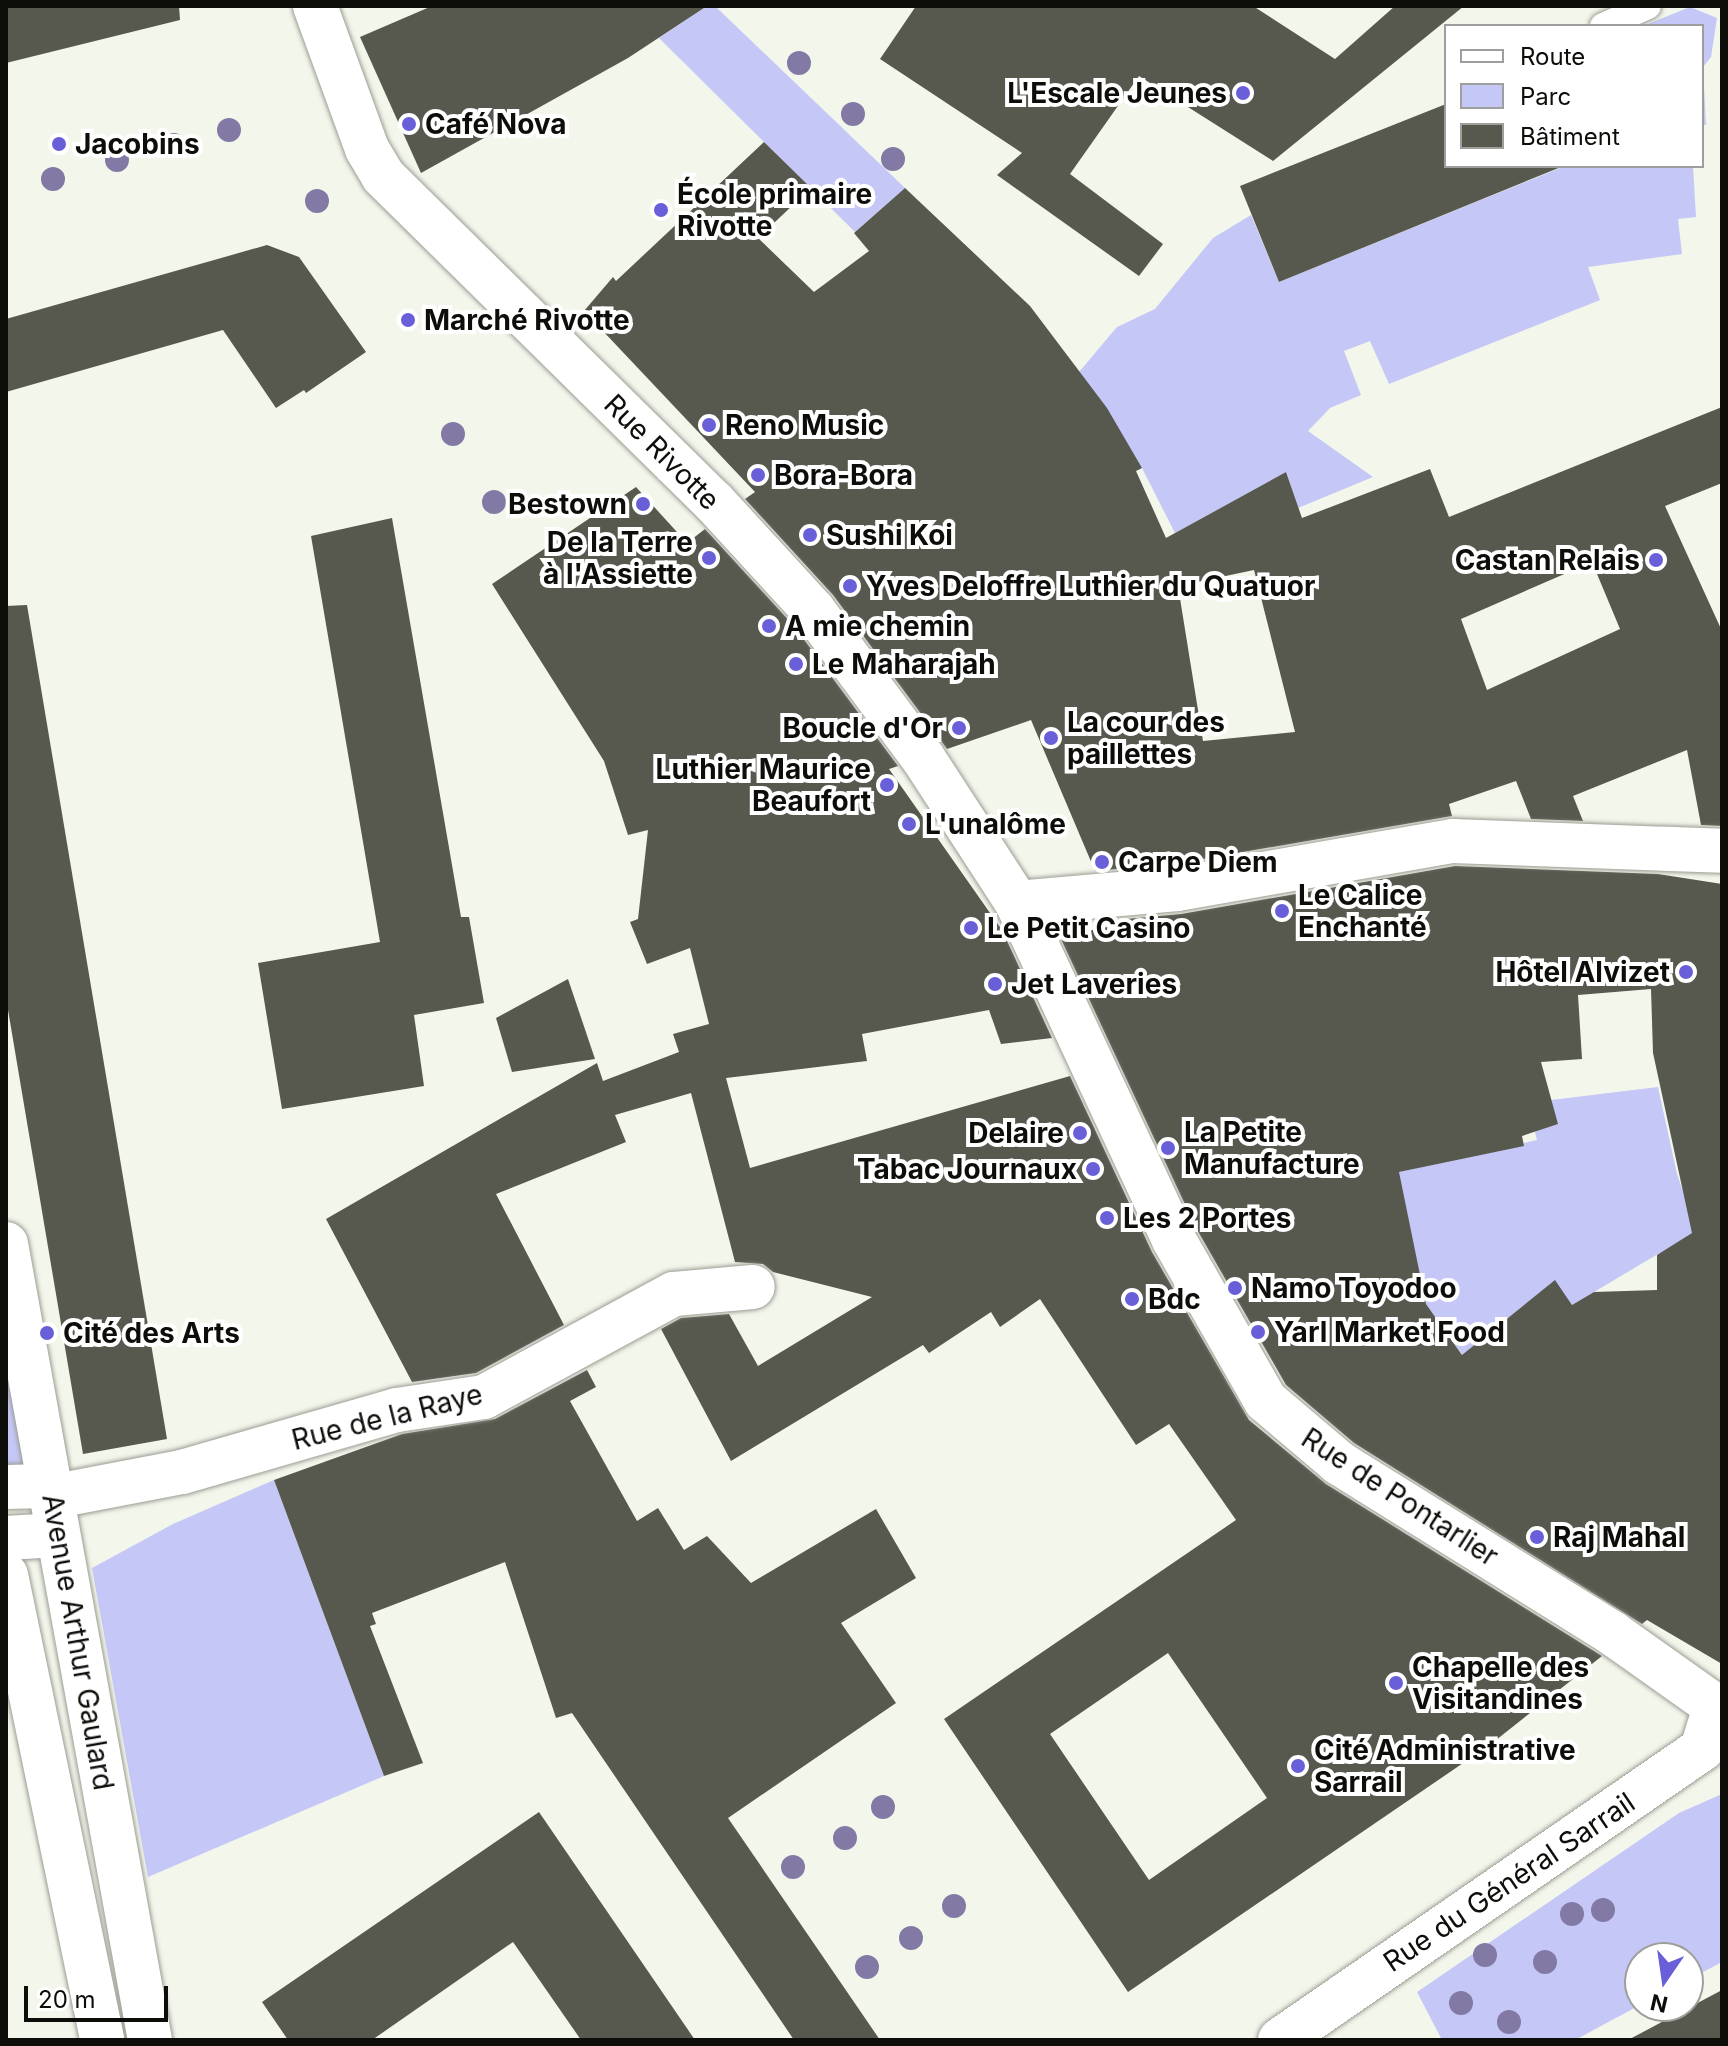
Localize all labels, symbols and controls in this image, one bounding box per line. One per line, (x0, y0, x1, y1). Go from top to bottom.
legend (1444, 24, 1704, 168)
text: Route (1520, 42, 1585, 71)
place label: L'Escale Jeunes (1007, 76, 1227, 110)
text: Parc (1520, 82, 1571, 111)
marker: L'Escale Jeunes (1234, 84, 1252, 102)
place label: Café Nova (425, 107, 567, 141)
marker: Café Nova (400, 115, 418, 133)
text: Bâtiment (1520, 122, 1620, 151)
place label: Jacobins (75, 127, 200, 161)
marker: Jacobins (50, 135, 68, 153)
place label: École primaire Rivotte (677, 177, 872, 243)
marker: École primaire Rivotte (652, 201, 670, 219)
place label: Marché Rivotte (424, 303, 630, 337)
marker: Marché Rivotte (399, 311, 417, 329)
street label: Rue Rivotte (597, 387, 727, 517)
place label: Reno Music (725, 408, 884, 442)
marker: Reno Music (700, 416, 718, 434)
place label: Bora-Bora (774, 458, 913, 492)
marker: Bora-Bora (749, 466, 767, 484)
place label: Bestown (508, 487, 627, 521)
marker: Bestown (634, 495, 652, 513)
place label: Sushi Koi (826, 518, 953, 552)
place label: De la Terre à l'Assiette (543, 525, 693, 591)
marker: Sushi Koi (801, 526, 819, 544)
place label: Castan Relais (1455, 543, 1640, 577)
marker: De la Terre à l'Assiette (700, 549, 718, 567)
marker: Castan Relais (1647, 551, 1665, 569)
place label: Yves Deloffre Luthier du Quatuor (866, 569, 1315, 603)
marker: Yves Deloffre Luthier du Quatuor (841, 577, 859, 595)
place label: A mie chemin (785, 609, 970, 643)
marker: A mie chemin (760, 617, 778, 635)
place label: Le Maharajah (812, 647, 996, 681)
marker: Le Maharajah (787, 655, 805, 673)
place label: La cour des paillettes (1067, 705, 1225, 771)
place label: Boucle d'Or (782, 711, 943, 745)
marker: Boucle d'Or (950, 719, 968, 737)
marker: La cour des paillettes (1042, 729, 1060, 747)
place label: Luthier Maurice Beaufort (656, 752, 871, 818)
marker: Luthier Maurice Beaufort (878, 776, 896, 794)
place label: L'unalôme (925, 807, 1066, 841)
marker: L'unalôme (900, 815, 918, 833)
place label: Carpe Diem (1118, 845, 1278, 879)
marker: Carpe Diem (1093, 853, 1111, 871)
place label: Le Calice Enchanté (1298, 878, 1427, 944)
marker: Le Calice Enchanté (1273, 902, 1291, 920)
place label: Le Petit Casino (987, 911, 1190, 945)
marker: Le Petit Casino (962, 919, 980, 937)
place label: Hôtel Alvizet (1495, 955, 1670, 989)
marker: Hôtel Alvizet (1677, 963, 1695, 981)
place label: Jet Laveries (1011, 967, 1177, 1001)
marker: Jet Laveries (986, 975, 1004, 993)
place label: La Petite Manufacture (1184, 1115, 1360, 1181)
place label: Delaire (968, 1116, 1064, 1150)
marker: Delaire (1071, 1124, 1089, 1142)
marker: La Petite Manufacture (1159, 1139, 1177, 1157)
place label: Tabac Journaux (857, 1152, 1077, 1186)
marker: Tabac Journaux (1084, 1160, 1102, 1178)
place label: Les 2 Portes (1123, 1201, 1291, 1235)
marker: Les 2 Portes (1098, 1209, 1116, 1227)
place label: Namo Toyodoo (1251, 1271, 1457, 1305)
marker: Namo Toyodoo (1226, 1279, 1244, 1297)
place label: Bdc (1148, 1282, 1201, 1316)
marker: Bdc (1123, 1290, 1141, 1308)
place label: Yarl Market Food (1274, 1315, 1505, 1349)
place label: Cité des Arts (63, 1316, 240, 1350)
marker: Yarl Market Food (1249, 1323, 1267, 1341)
marker: Cité des Arts (38, 1324, 56, 1342)
street label: Rue de la Raye (288, 1377, 486, 1457)
street label: Rue de Pontarlier (1295, 1421, 1505, 1573)
street label: Avenue Arthur Gaulard (35, 1491, 121, 1793)
place label: Raj Mahal (1553, 1520, 1685, 1554)
marker: Raj Mahal (1528, 1528, 1546, 1546)
place label: Chapelle des Visitandines (1412, 1650, 1589, 1716)
marker: Chapelle des Visitandines (1387, 1674, 1405, 1692)
place label: Cité Administrative Sarrail (1314, 1733, 1576, 1799)
marker: Cité Administrative Sarrail (1289, 1757, 1307, 1775)
street label: Rue du Général Sarrail (1377, 1785, 1641, 1979)
north arrow (1624, 1942, 1704, 2022)
scale bar (28, 1970, 172, 2020)
text: 20 m (38, 1985, 96, 2014)
text: N (1648, 1989, 1670, 2018)

